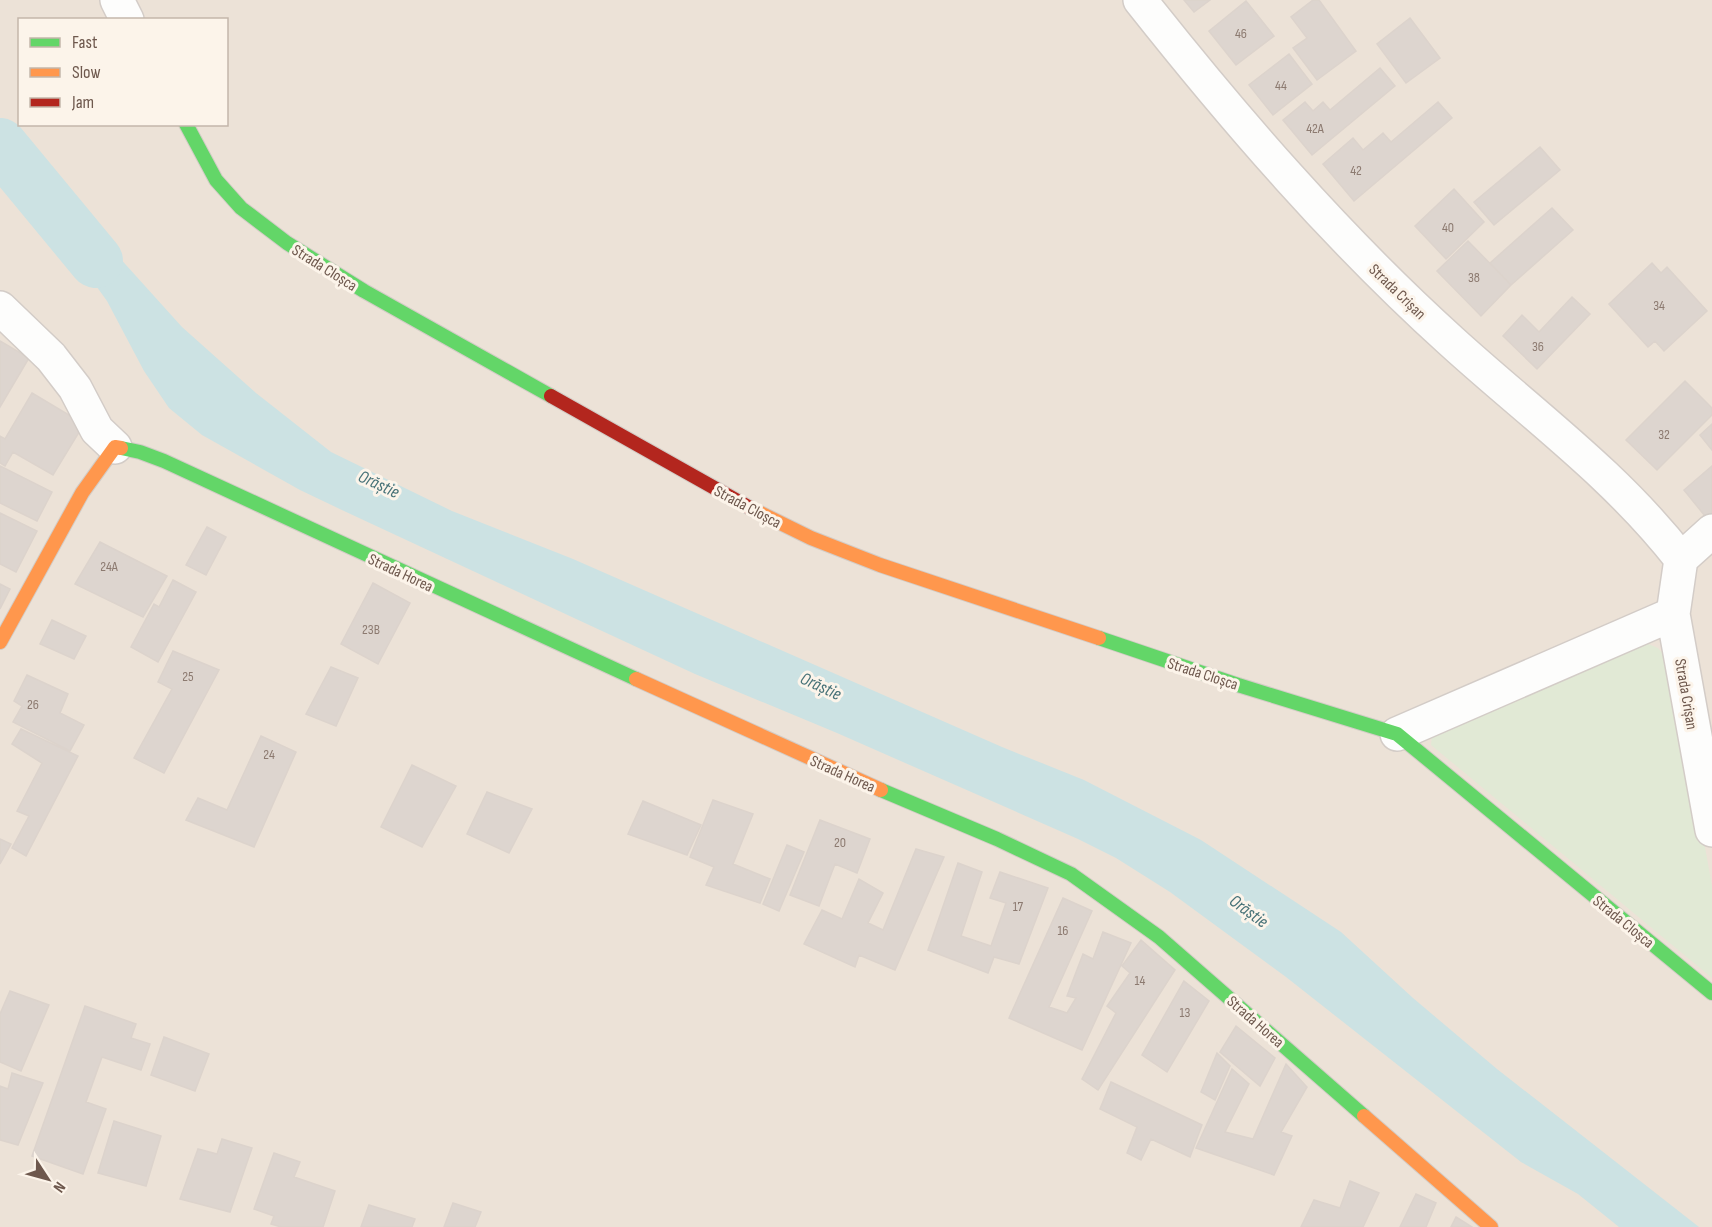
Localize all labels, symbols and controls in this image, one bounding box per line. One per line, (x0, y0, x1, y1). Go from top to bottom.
legend (18, 18, 228, 126)
house number: 46 (1235, 25, 1247, 42)
text: Fast (72, 32, 98, 53)
text: Slow (72, 62, 101, 83)
house number: 44 (1275, 77, 1287, 94)
text: Jam (71, 92, 94, 113)
house number: 42A (1306, 120, 1325, 137)
house number: 42 (1350, 162, 1362, 179)
house number: 40 (1442, 219, 1454, 236)
street label: Strada Cloșca (288, 241, 360, 296)
street label: Strada Crișan (1365, 260, 1429, 324)
house number: 38 (1468, 269, 1480, 286)
house number: 34 (1653, 297, 1665, 314)
house number: 36 (1532, 338, 1544, 355)
house number: 32 (1658, 426, 1670, 443)
water label: Orăștie (355, 466, 403, 503)
street label: Strada Cloșca (711, 482, 784, 533)
street label: Strada Horea (365, 550, 436, 597)
house number: 24A (100, 558, 119, 575)
house number: 23B (362, 621, 380, 638)
street label: Strada Cloșca (1165, 654, 1240, 695)
street label: Strada Crișan (1670, 657, 1701, 731)
house number: 25 (182, 668, 194, 685)
water label: Orăștie (797, 668, 845, 705)
house number: 26 (27, 696, 39, 713)
house number: 24 (263, 746, 275, 763)
street label: Strada Horea (807, 752, 878, 797)
house number: 20 (834, 834, 846, 851)
water label: Orăștie (1225, 890, 1272, 932)
street label: Strada Cloșca (1589, 892, 1657, 953)
house number: 17 (1013, 898, 1024, 915)
house number: 16 (1057, 922, 1069, 939)
house number: 14 (1135, 972, 1146, 989)
street label: Strada Horea (1223, 992, 1287, 1052)
house number: 13 (1180, 1004, 1191, 1021)
north arrow (18, 1149, 78, 1209)
text: N (49, 1178, 69, 1196)

